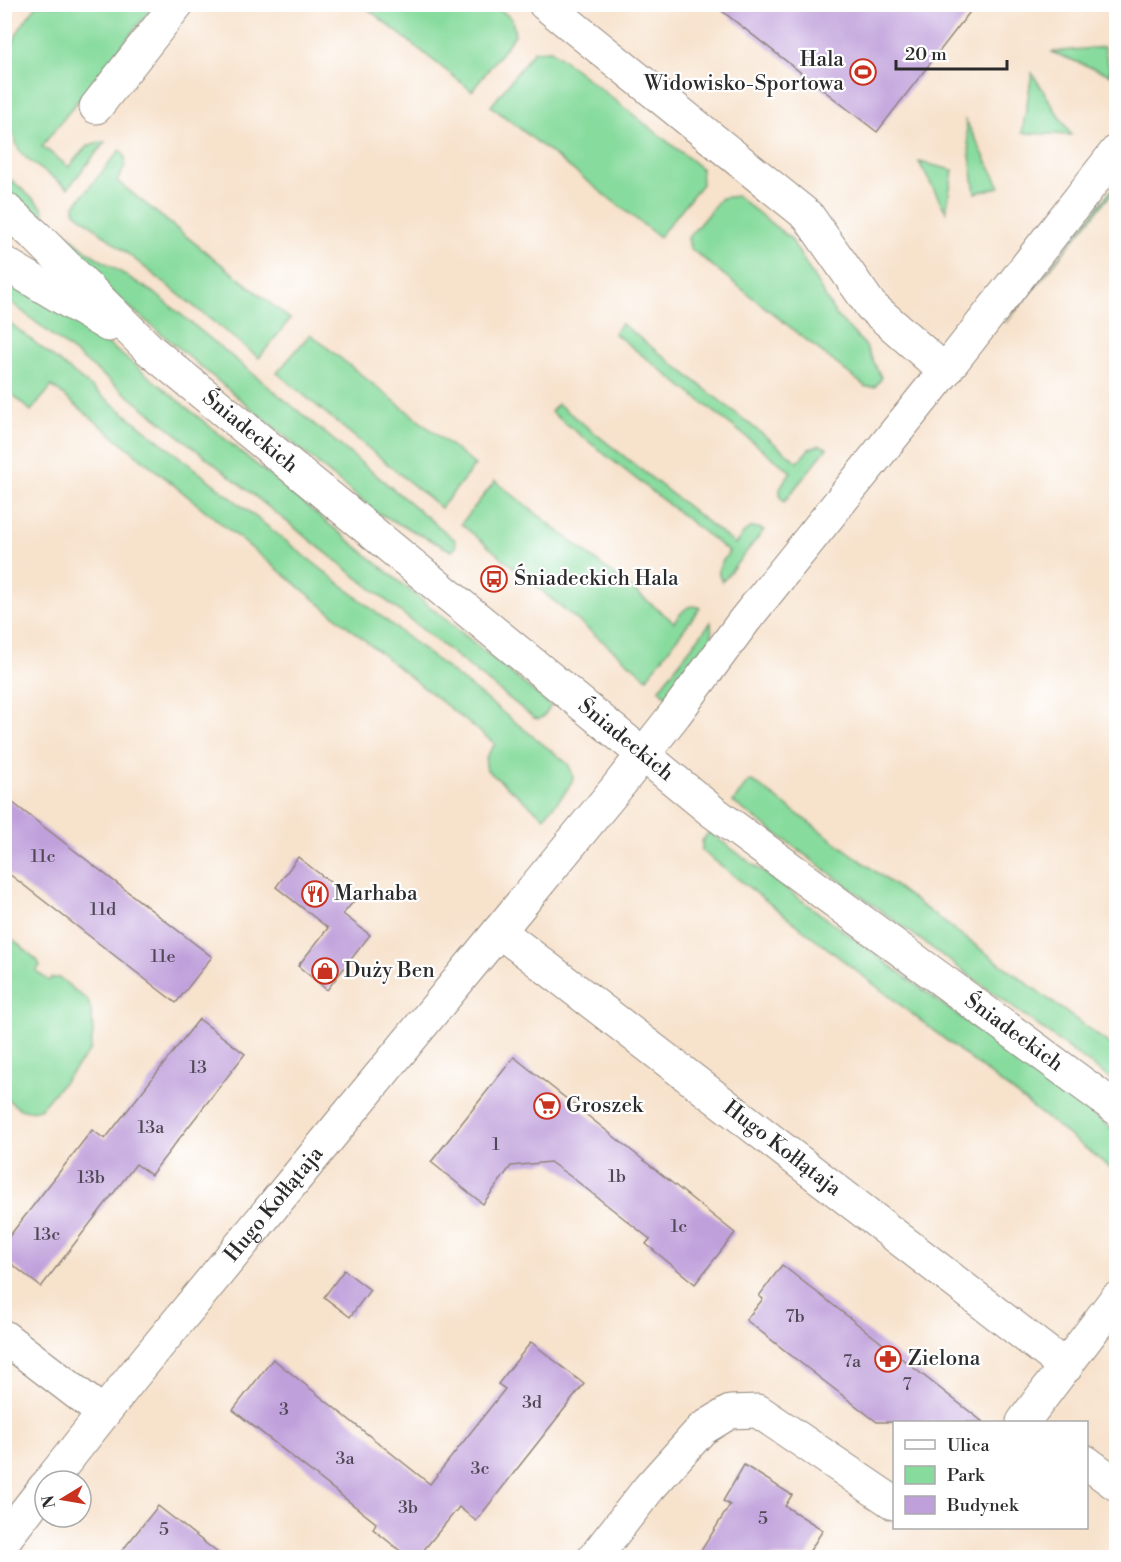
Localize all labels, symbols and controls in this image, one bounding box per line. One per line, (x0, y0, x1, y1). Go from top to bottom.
scale bar (896, 33, 1007, 71)
text: 20 m (905, 43, 947, 66)
place label: Hala Widowisko-Sportowa (643, 47, 844, 97)
sports icon: Hala Widowisko-Sportowa (848, 57, 878, 87)
street label: Śniadeckich (197, 383, 303, 479)
place label: Śniadeckich Hala (514, 563, 679, 592)
bus stop icon: Śniadeckich Hala (479, 564, 509, 594)
street label: Śniadeckich (573, 691, 679, 787)
house number: 11c (30, 845, 56, 868)
restaurant icon: Marhaba (300, 879, 330, 909)
place label: Marhaba (334, 881, 418, 907)
house number: 11d (90, 898, 117, 921)
house number: 11e (150, 945, 176, 968)
shop icon: Duży Ben (310, 956, 340, 986)
place label: Duży Ben (344, 958, 435, 984)
street label: Śniadeckich (959, 985, 1069, 1078)
house number: 13 (189, 1056, 207, 1079)
supermarket icon: Groszek (532, 1091, 562, 1121)
place label: Groszek (566, 1093, 644, 1119)
street label: Hugo Kołłątaja (718, 1095, 846, 1202)
house number: 13a (138, 1116, 165, 1139)
house number: 1 (492, 1133, 500, 1156)
street label: Hugo Kołłątaja (219, 1141, 329, 1267)
house number: 1b (608, 1165, 626, 1188)
house number: 13b (77, 1166, 105, 1189)
house number: 1c (671, 1215, 687, 1238)
house number: 13c (34, 1223, 60, 1246)
house number: 7b (785, 1305, 805, 1328)
pharmacy icon: Zielona (873, 1344, 903, 1374)
place label: Zielona (908, 1346, 981, 1372)
house number: 7a (843, 1350, 862, 1373)
house number: 7 (902, 1373, 912, 1396)
house number: 3d (522, 1391, 543, 1414)
house number: 3 (279, 1398, 289, 1421)
legend (893, 1421, 1088, 1529)
text: Ulica (947, 1434, 991, 1457)
house number: 3a (335, 1447, 355, 1470)
house number: 3c (470, 1457, 490, 1480)
text: Park (947, 1464, 986, 1487)
north arrow (33, 1469, 93, 1529)
text: N (38, 1493, 60, 1510)
text: Budynek (946, 1494, 1020, 1517)
house number: 3b (398, 1496, 418, 1519)
house number: 5 (758, 1507, 768, 1530)
house number: 5 (159, 1518, 169, 1541)

